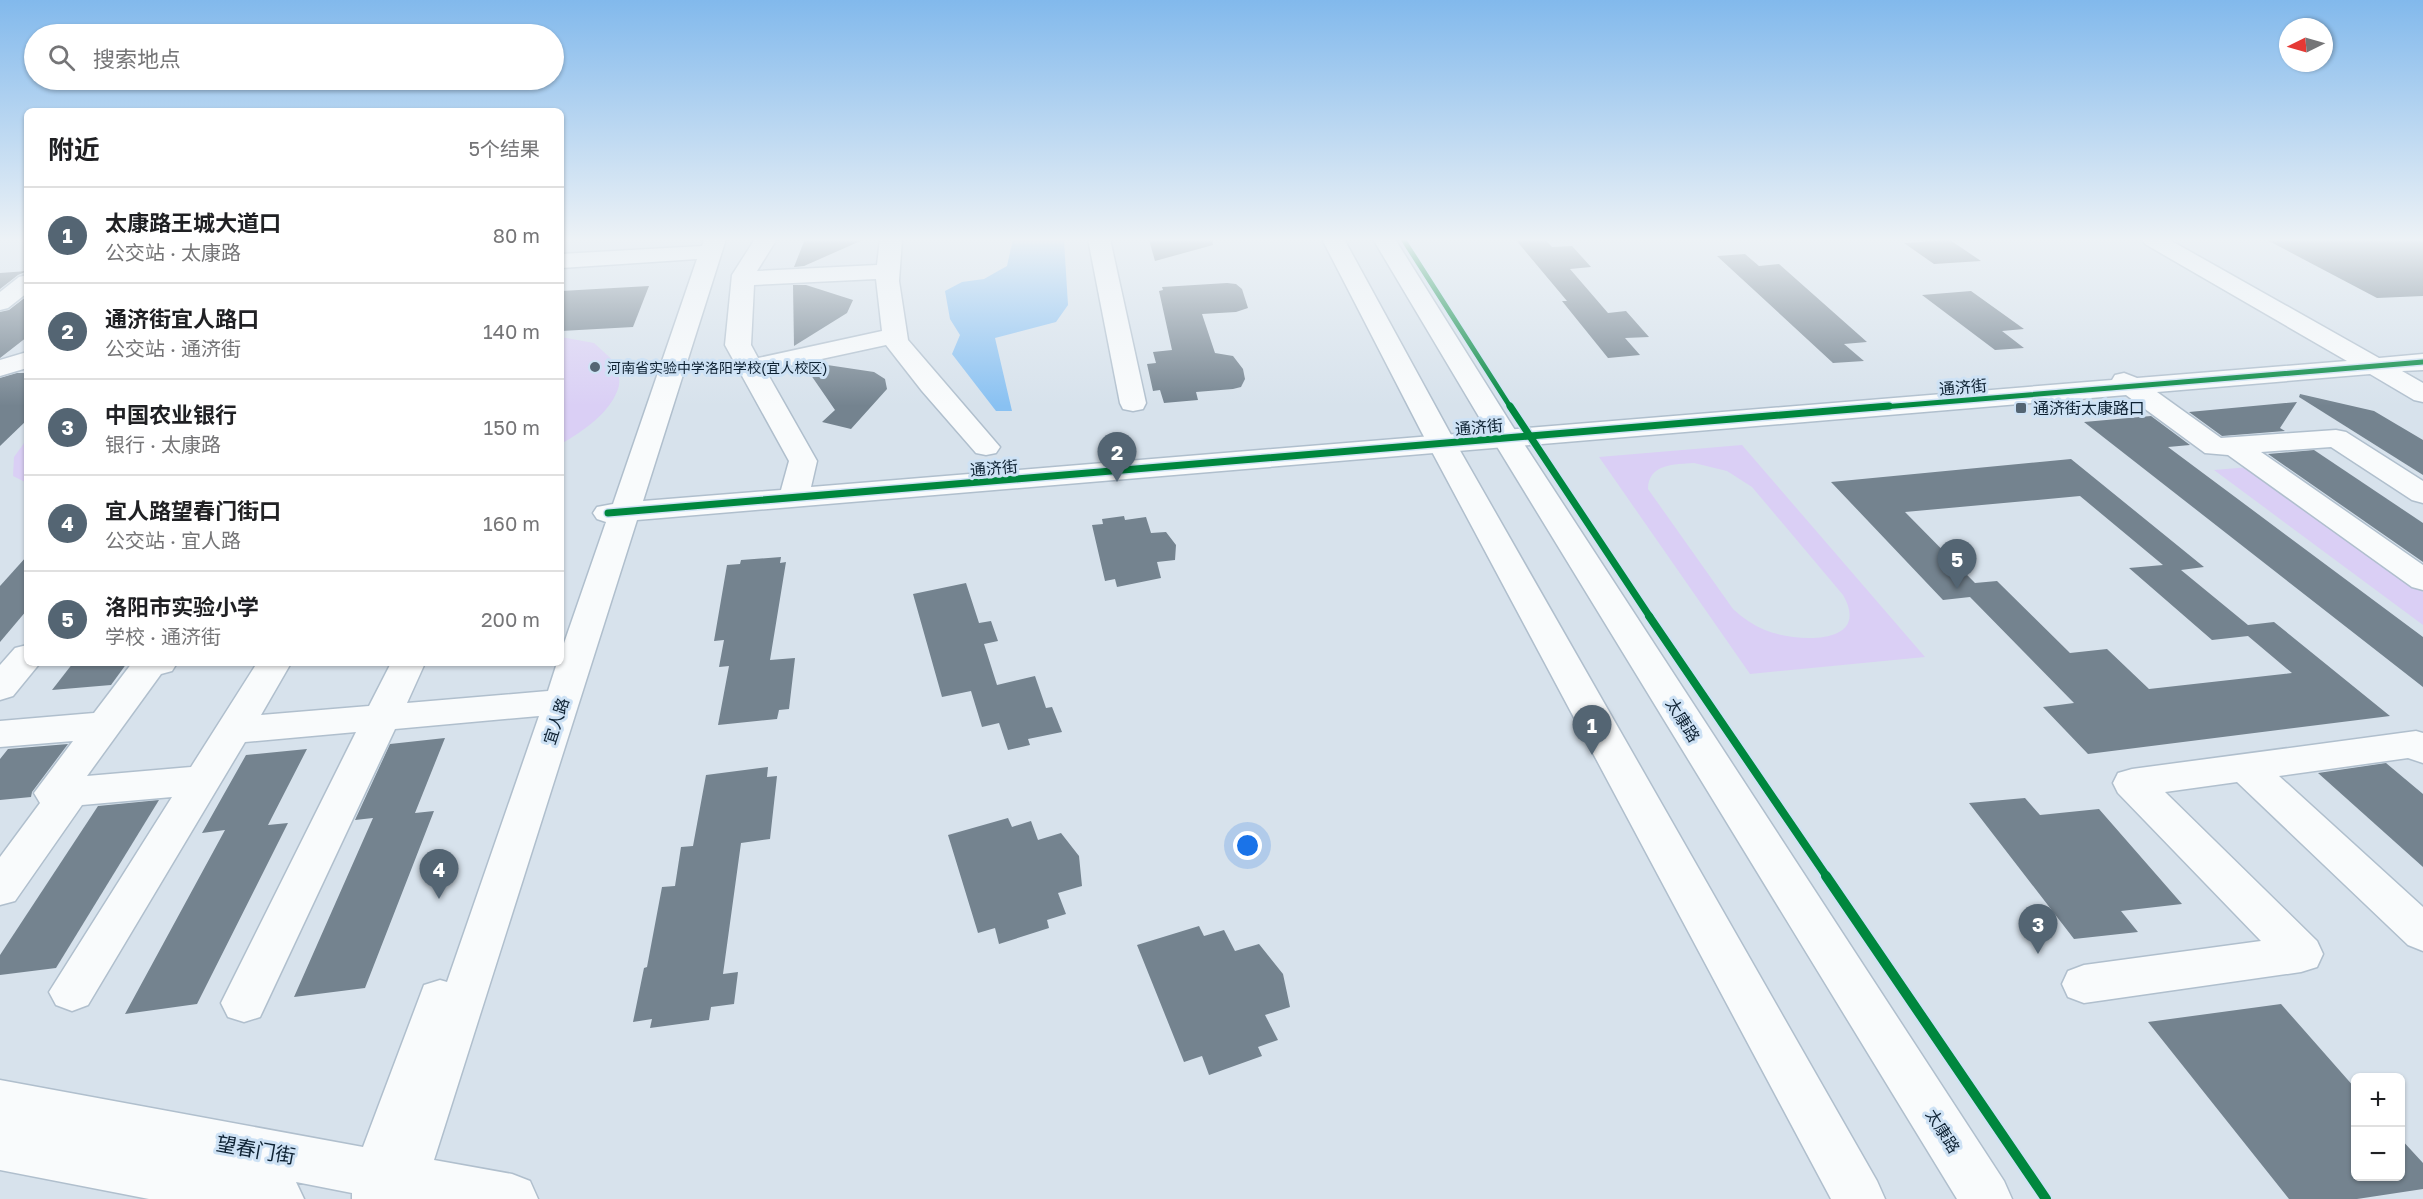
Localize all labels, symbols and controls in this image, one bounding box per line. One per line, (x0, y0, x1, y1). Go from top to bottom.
north arrow (2279, 18, 2333, 72)
search box (24, 24, 564, 90)
icon: search (45, 41, 78, 74)
text: 搜索地点 (93, 45, 181, 72)
text: 附近 (48, 134, 100, 165)
text: 5个结果 (468, 136, 540, 160)
text: 太康路王城大道口 (105, 209, 281, 236)
text: 1 (62, 223, 73, 247)
text: 80 m (493, 223, 540, 247)
text: 公交站 · 太康路 (105, 240, 241, 264)
text: 通济街宜人路口 (105, 305, 259, 332)
text: 2 (61, 319, 74, 343)
text: 140 m (483, 319, 540, 343)
text: 公交站 · 通济街 (105, 336, 241, 360)
place label: 河南省实验中学洛阳学校(宜人校区) (607, 359, 828, 376)
marker: 河南省实验中学洛阳学校(宜人校区) (588, 360, 602, 374)
street label: 通济街 (1938, 375, 1988, 399)
place label: 通济街太康路口 (2033, 398, 2145, 418)
text: 中国农业银行 (105, 401, 237, 428)
marker: 通济街太康路口 (2014, 401, 2028, 415)
text: 3 (61, 415, 74, 439)
text: 150 m (484, 415, 540, 439)
street label: 通济街 (1454, 415, 1504, 439)
text: 银行 · 太康路 (105, 432, 221, 456)
pin: 2 (1098, 432, 1136, 482)
street label: 通济街 (969, 456, 1019, 480)
text: 宜人路望春门街口 (105, 497, 281, 524)
text: 4 (61, 511, 74, 535)
text: 160 m (483, 511, 540, 535)
text: 公交站 · 宜人路 (105, 528, 241, 552)
pin: 5 (1938, 540, 1976, 589)
text: 洛阳市实验小学 (105, 593, 259, 620)
text: 5 (61, 607, 74, 631)
text: 200 m (481, 607, 540, 631)
text: 学校 · 通济街 (105, 624, 221, 648)
street label: 太康路 (1662, 694, 1704, 746)
street label: 宜人路 (539, 695, 573, 747)
pin: 1 (1572, 706, 1612, 755)
your location (1233, 831, 1262, 860)
pin: 4 (420, 850, 458, 899)
pin: 3 (2018, 904, 2058, 954)
map controls (2351, 1073, 2405, 1181)
button: + (2351, 1073, 2405, 1127)
street label: 太康路 (1922, 1105, 1964, 1157)
button: − (2351, 1127, 2405, 1181)
street label: 望春门街 (215, 1130, 297, 1168)

